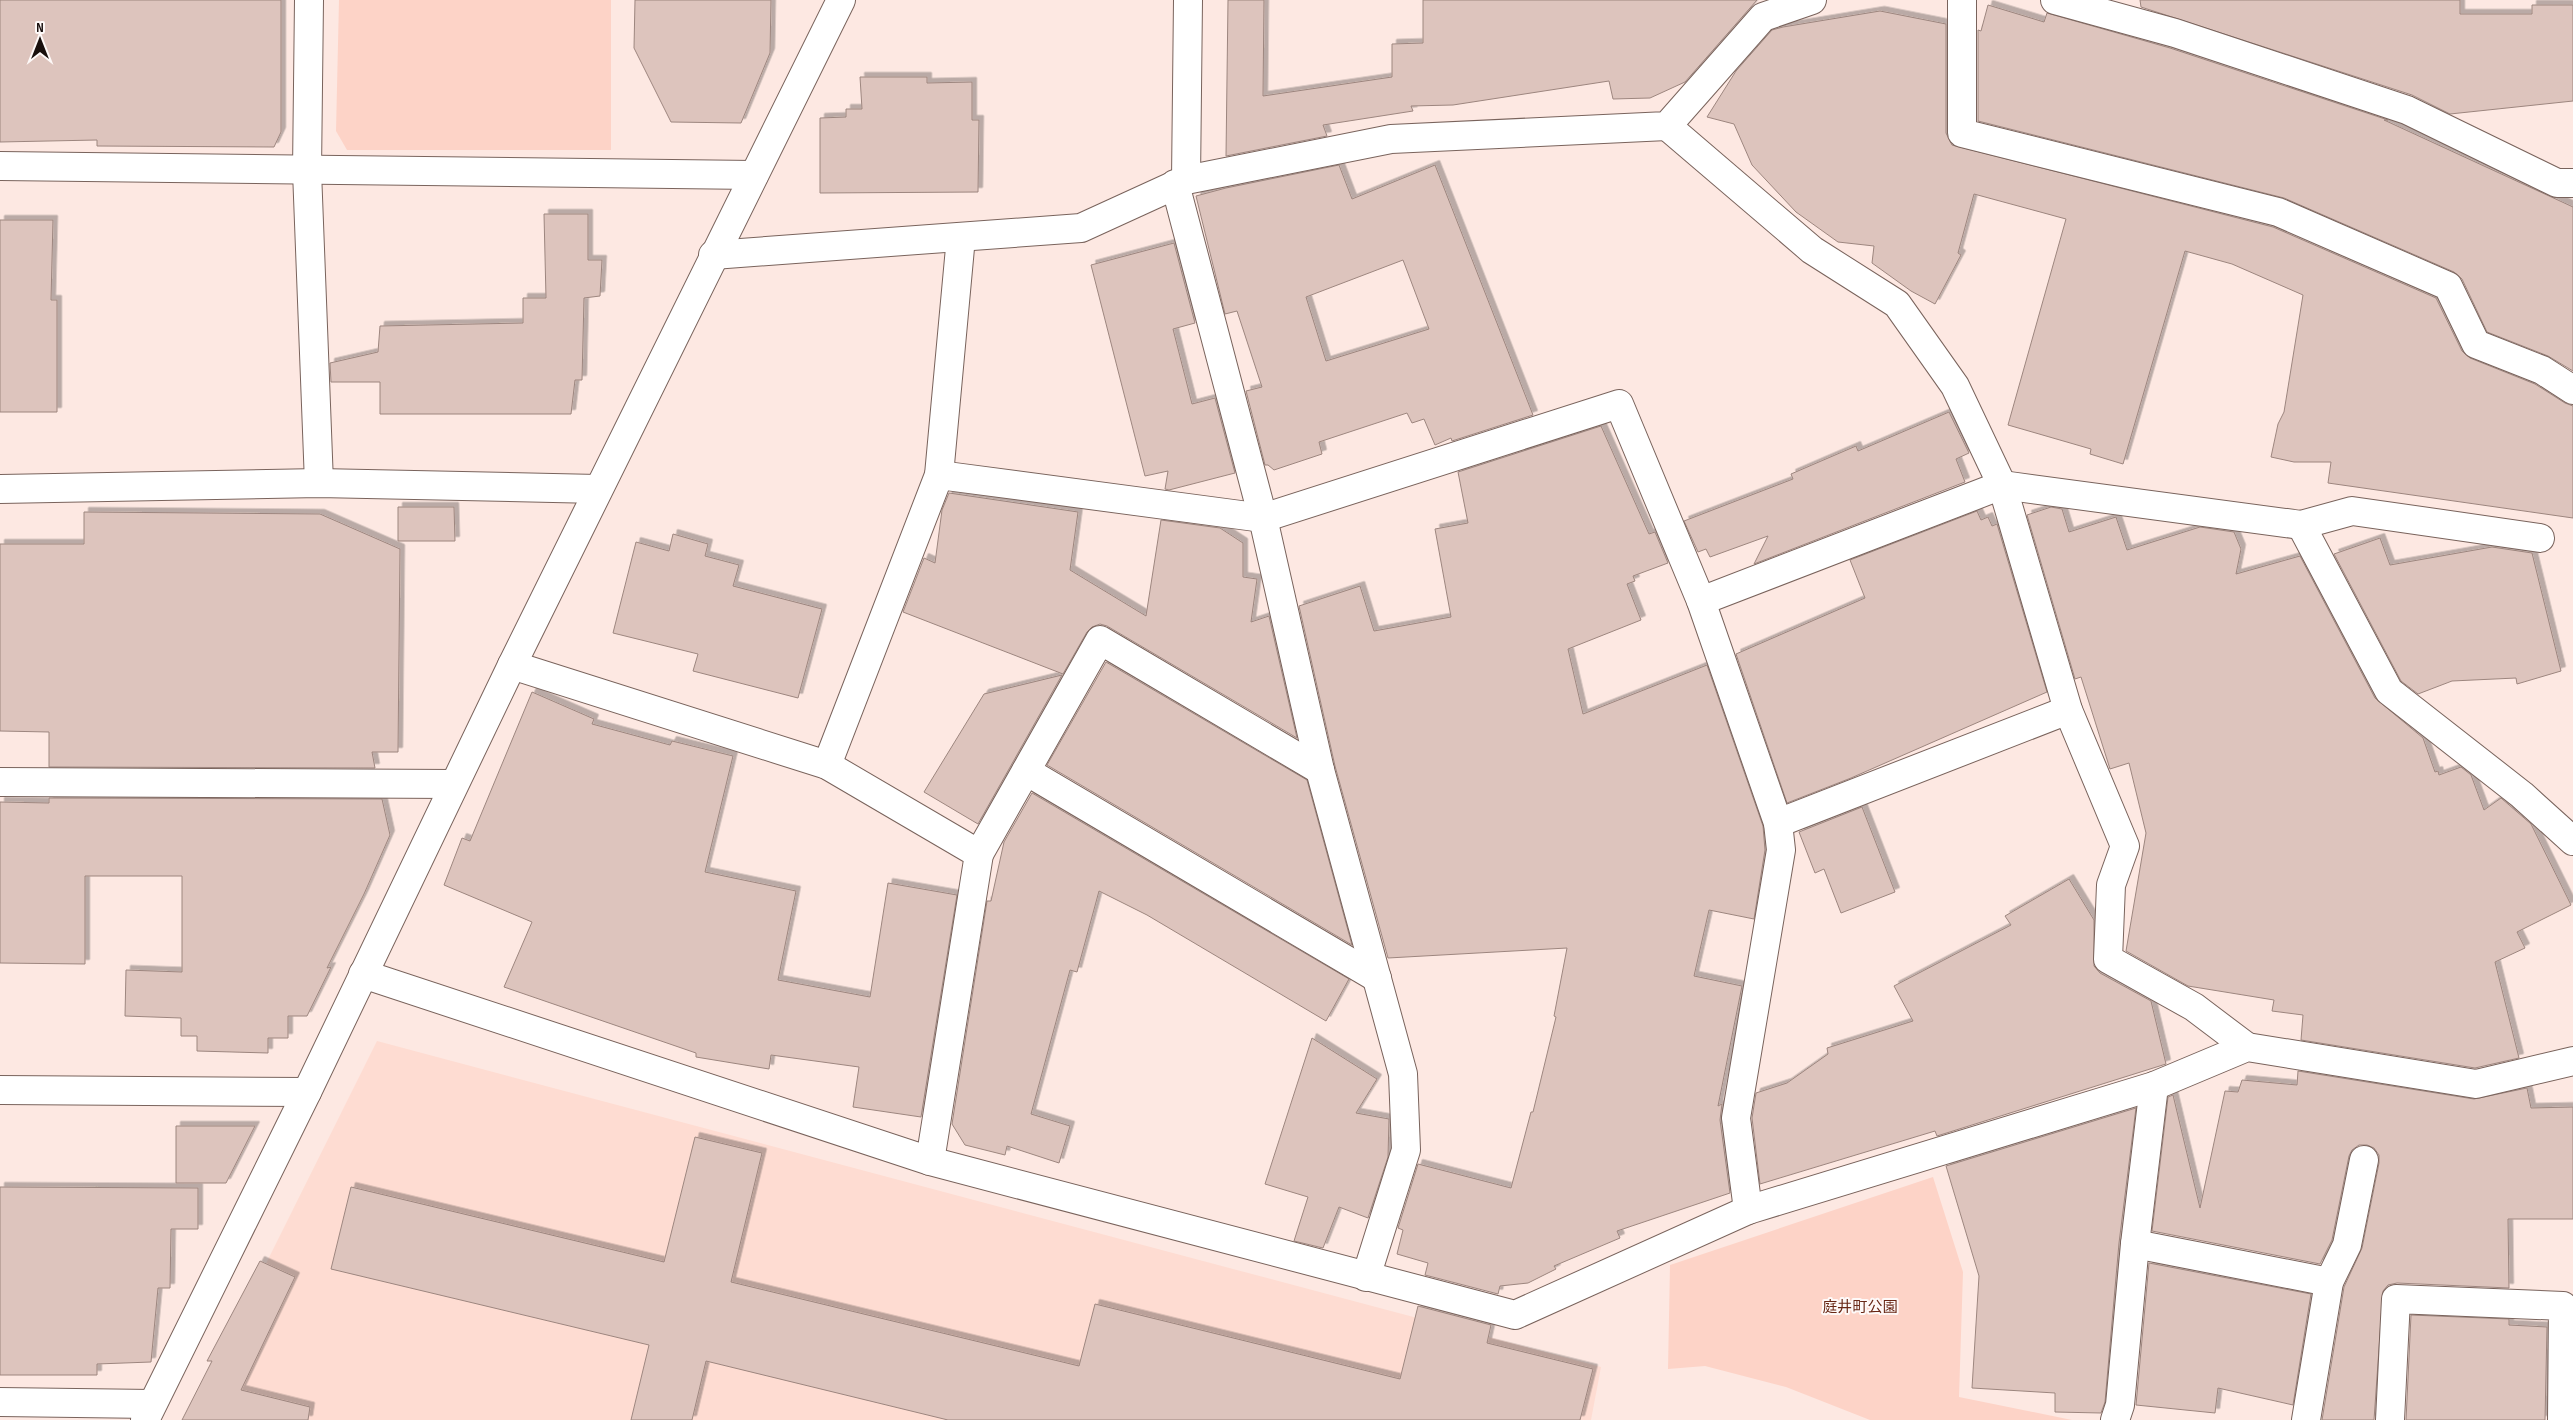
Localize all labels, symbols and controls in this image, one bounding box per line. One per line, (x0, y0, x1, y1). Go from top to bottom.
north arrow (15, 15, 65, 65)
text: N (36, 19, 44, 36)
park label: 庭井町公園 (1822, 1298, 1898, 1317)

